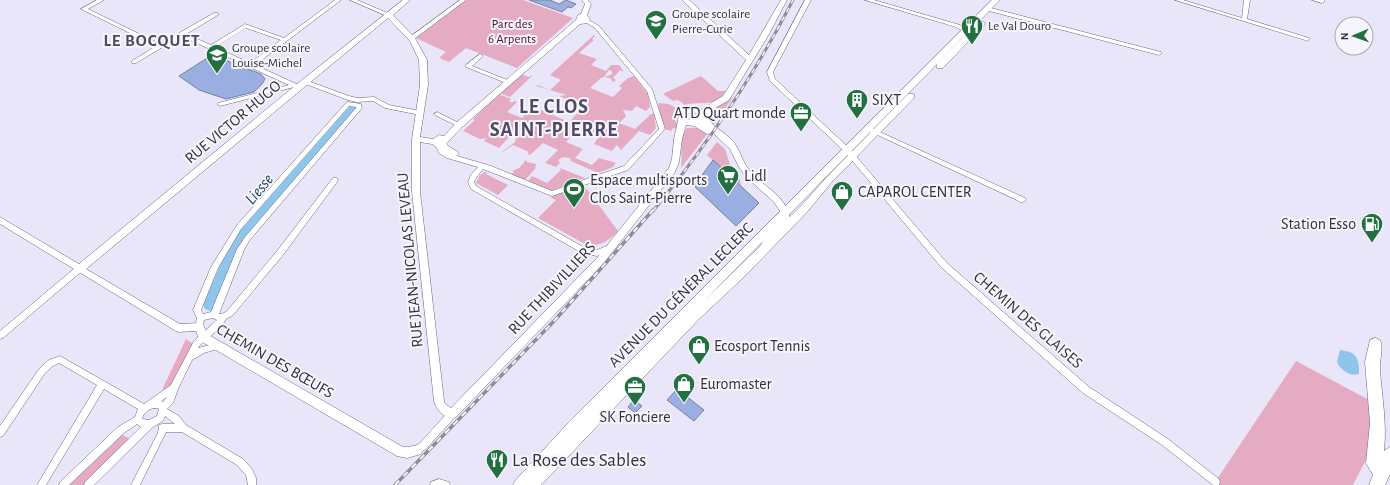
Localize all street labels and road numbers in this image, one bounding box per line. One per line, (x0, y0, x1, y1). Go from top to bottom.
street label: RUE VICTOR HUGO (182, 77, 284, 167)
street label: RUE JEAN-NICOLAS LEVEAU (394, 172, 426, 348)
street label: AVENUE DU GÉNÉRAL LECLERC (604, 218, 756, 370)
street label: RUE THIBIVILLIERS (505, 239, 599, 337)
street label: CHEMIN DES GLAISES (971, 269, 1085, 371)
street label: CHEMIN DES BŒUFS (214, 321, 336, 401)

